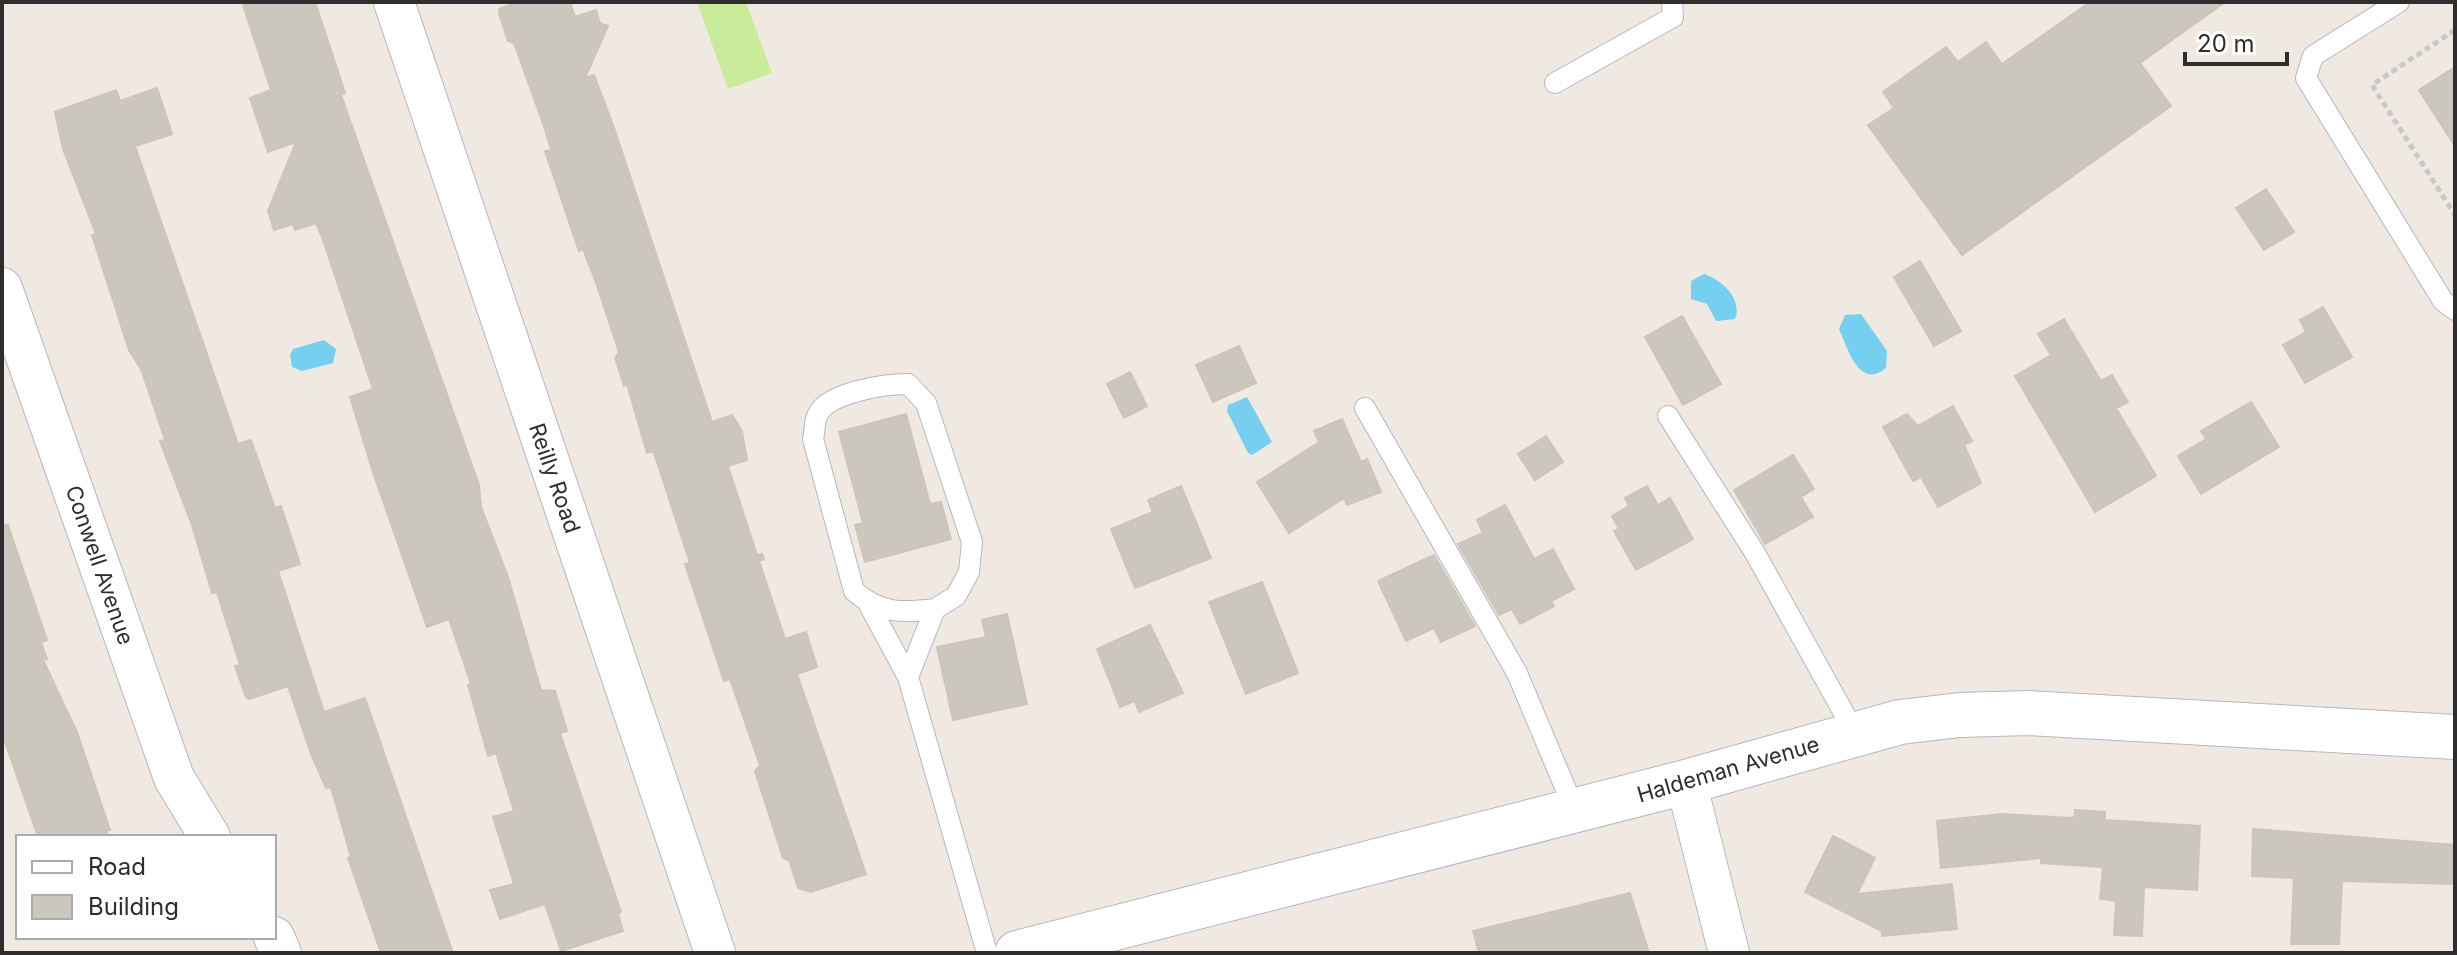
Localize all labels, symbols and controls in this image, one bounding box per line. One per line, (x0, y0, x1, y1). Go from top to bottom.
scale bar (2185, 16, 2287, 66)
text: 20 m (2197, 29, 2255, 58)
street label: Reilly Road (524, 420, 586, 536)
street label: Conwell Avenue (61, 482, 139, 648)
street label: Haldeman Avenue (1634, 731, 1822, 807)
legend (16, 835, 276, 939)
text: Road (88, 852, 146, 881)
text: Building (88, 892, 179, 921)

